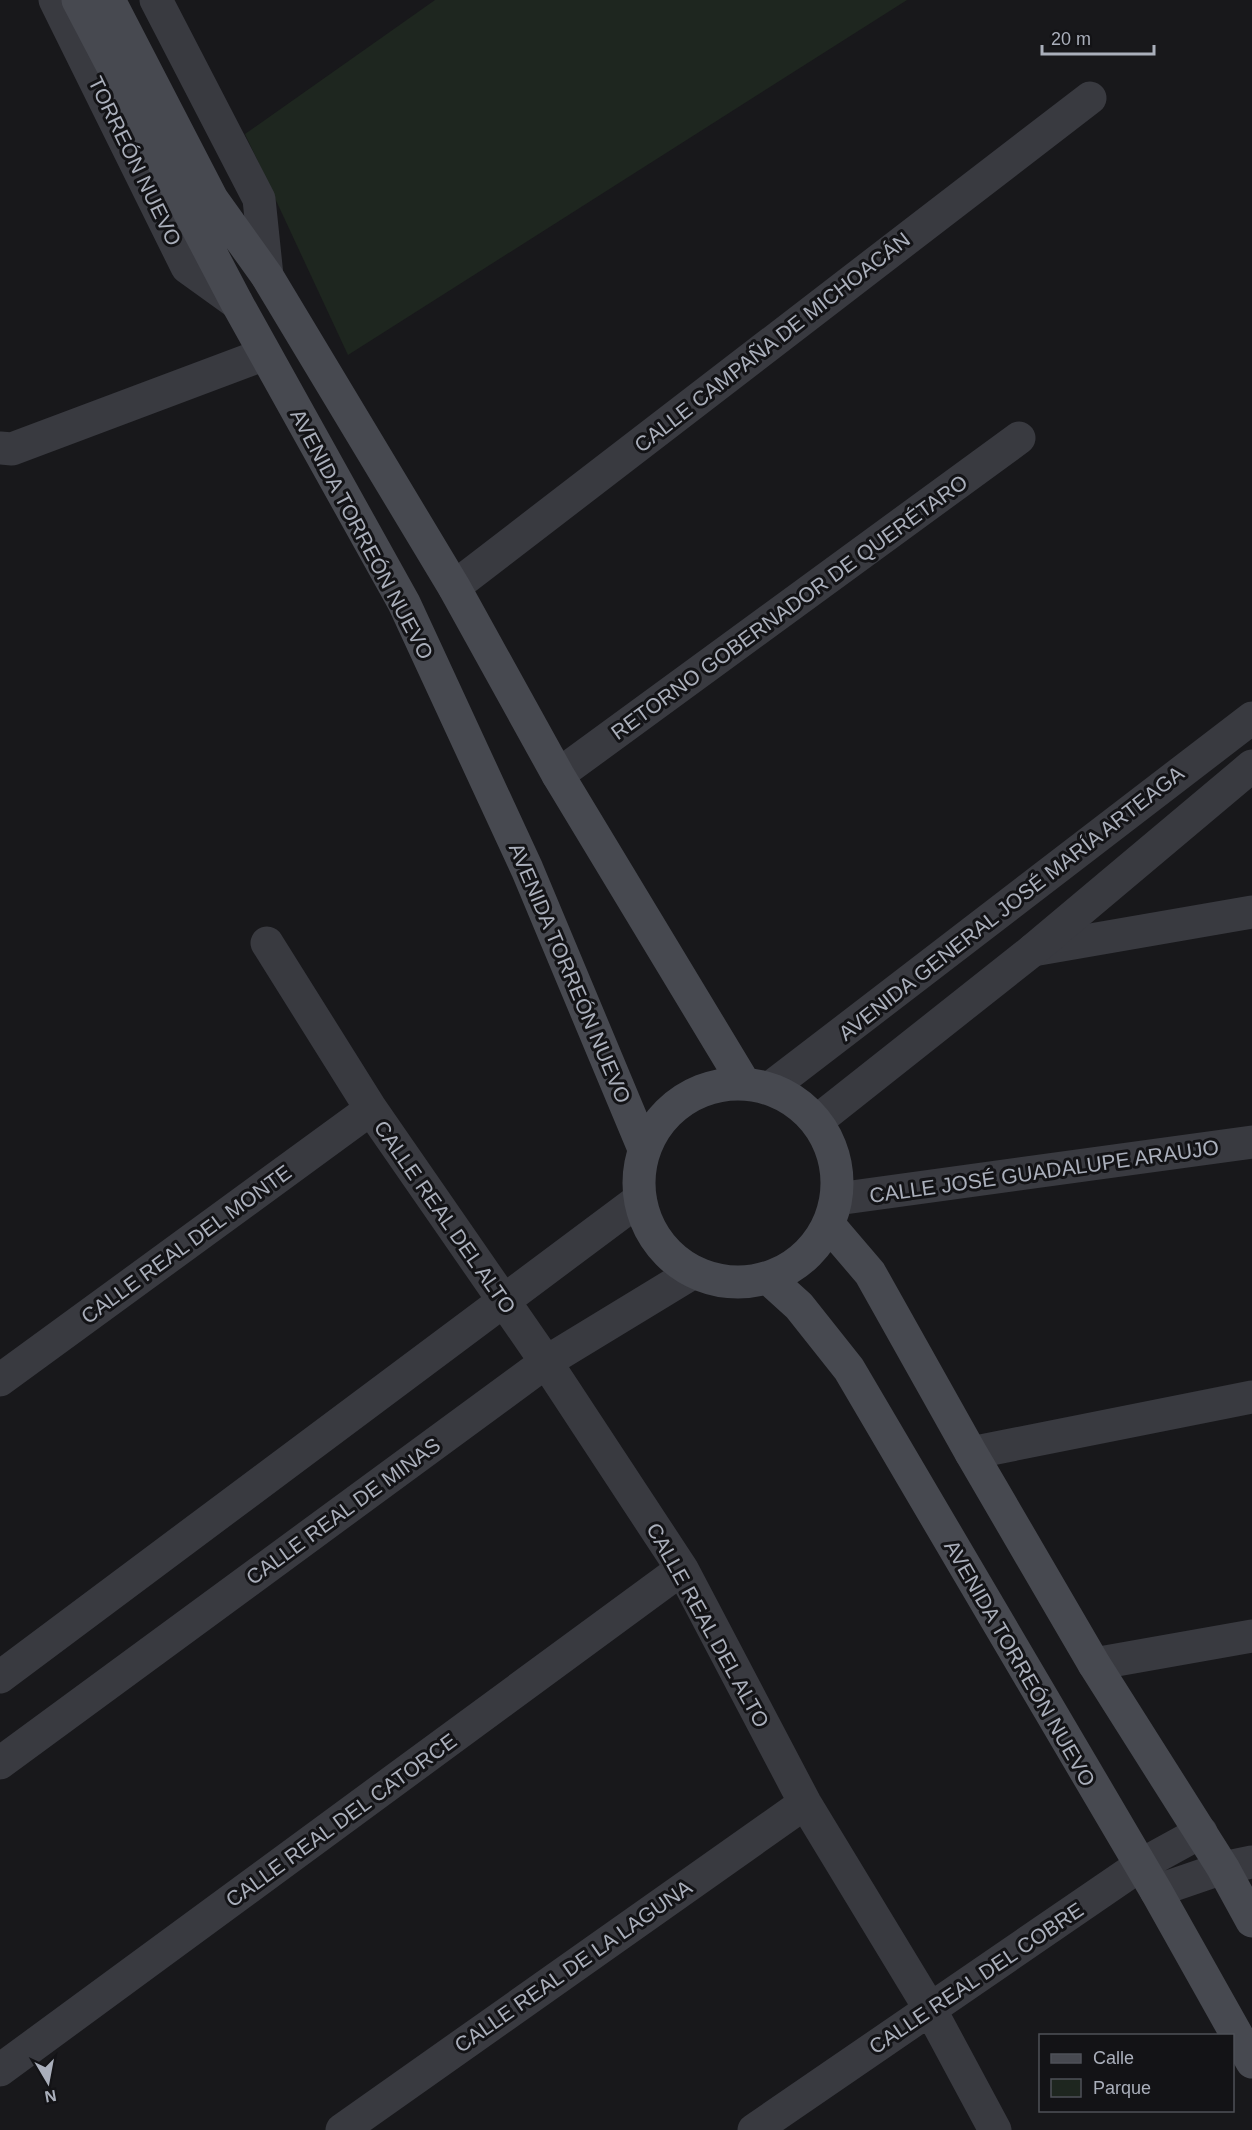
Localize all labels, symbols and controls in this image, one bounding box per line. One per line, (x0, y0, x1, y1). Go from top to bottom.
scale bar (1042, 18, 1154, 56)
text: 20 m (1051, 29, 1091, 49)
street label: TORREÓN NUEVO (84, 73, 186, 249)
street label: CALLE CAMPAÑA DE MICHOACÁN (630, 227, 914, 457)
street label: AVENIDA TORREÓN NUEVO (286, 405, 438, 663)
street label: RETORNO GOBERNADOR DE QUERÉTARO (607, 470, 971, 744)
street label: AVENIDA GENERAL JOSÉ MARÍA ARTEAGA (834, 761, 1188, 1045)
street label: AVENIDA TORREÓN NUEVO (505, 840, 635, 1106)
street label: CALLE REAL DEL ALTO (370, 1116, 520, 1318)
street label: CALLE JOSÉ GUADALUPE ARAUJO (868, 1135, 1220, 1207)
street label: CALLE REAL DEL MONTE (76, 1160, 296, 1328)
street label: CALLE REAL DE MINAS (242, 1433, 444, 1589)
street label: CALLE REAL DEL ALTO (642, 1519, 774, 1731)
street label: AVENIDA TORREÓN NUEVO (940, 1536, 1100, 1790)
street label: CALLE REAL DEL CATORCE (221, 1729, 461, 1911)
street label: CALLE REAL DE LA LAGUNA (450, 1875, 696, 2057)
street label: CALLE REAL DEL COBRE (865, 1898, 1087, 2058)
legend (1039, 2034, 1234, 2112)
text: Calle (1093, 2048, 1134, 2068)
north arrow (18, 2052, 78, 2112)
text: Parque (1093, 2078, 1151, 2098)
text: N (43, 2087, 58, 2106)

